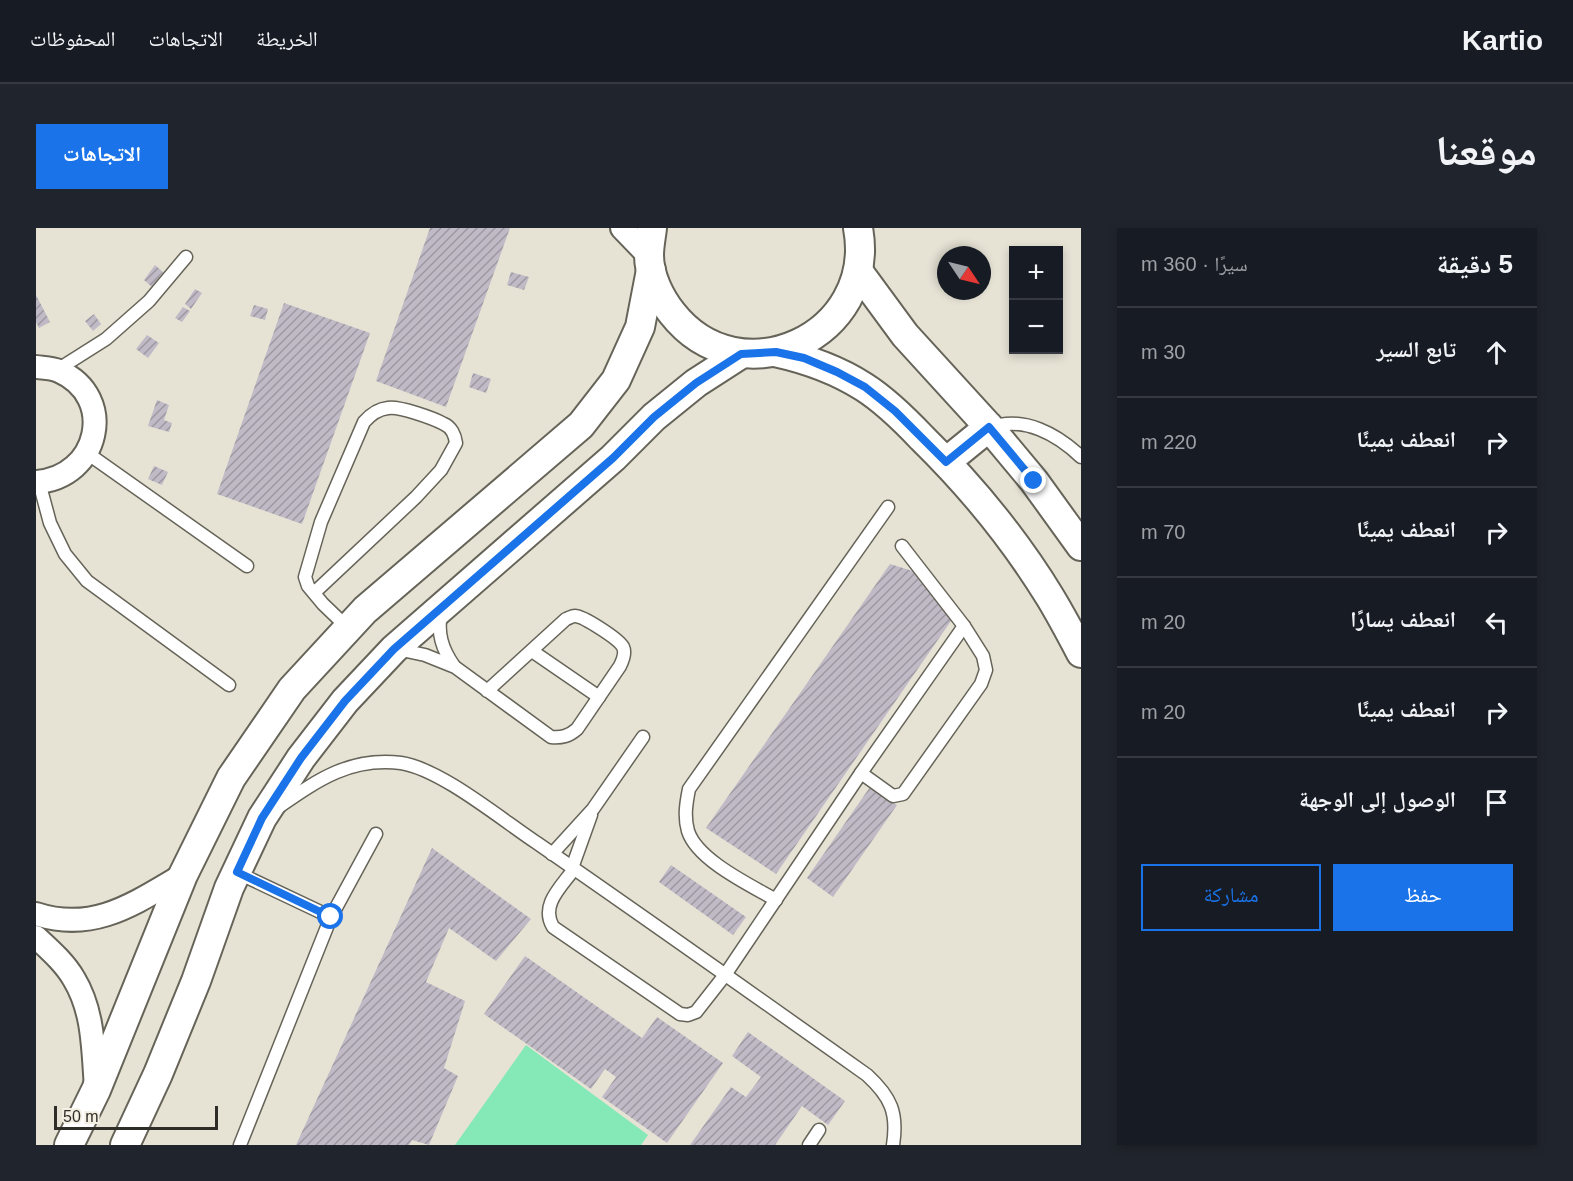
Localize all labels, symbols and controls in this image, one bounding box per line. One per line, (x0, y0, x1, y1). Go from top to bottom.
text: Kartio (1462, 25, 1543, 56)
text: المحفوظات (30, 27, 115, 50)
text: الاتجاهات (148, 27, 223, 50)
text: الخريطة (256, 27, 318, 50)
button: الاتجاهات (36, 124, 168, 189)
text: موقعنا (1436, 127, 1537, 174)
north arrow (937, 246, 991, 300)
map controls (1009, 246, 1063, 354)
button: + (1009, 246, 1063, 300)
text: 5 دقيقة (1437, 249, 1513, 279)
text: سيرًا · 360 m (1141, 253, 1248, 275)
button: − (1009, 300, 1063, 354)
icon: ahead (1480, 336, 1513, 369)
text: تابع السير (1376, 337, 1456, 362)
text: 30 m (1141, 341, 1185, 363)
icon: right (1480, 426, 1513, 459)
text: انعطف يمينًا (1357, 427, 1456, 452)
text: 220 m (1141, 431, 1197, 453)
route end (1020, 467, 1046, 493)
icon: right (1480, 516, 1513, 549)
text: انعطف يمينًا (1357, 517, 1456, 542)
text: 70 m (1141, 521, 1185, 543)
icon: left (1480, 606, 1513, 639)
text: انعطف يسارًا (1350, 607, 1456, 632)
text: 20 m (1141, 611, 1185, 633)
icon: right (1480, 696, 1513, 729)
text: انعطف يمينًا (1357, 697, 1456, 722)
text: 20 m (1141, 701, 1185, 723)
icon: arrive (1480, 786, 1513, 819)
text: الوصول إلى الوجهة (1299, 787, 1456, 812)
button: مشاركة (1141, 864, 1321, 931)
button: حفظ (1333, 864, 1513, 931)
route start (317, 903, 343, 929)
scale bar (54, 1103, 218, 1130)
text: 50 m (63, 1108, 99, 1125)

